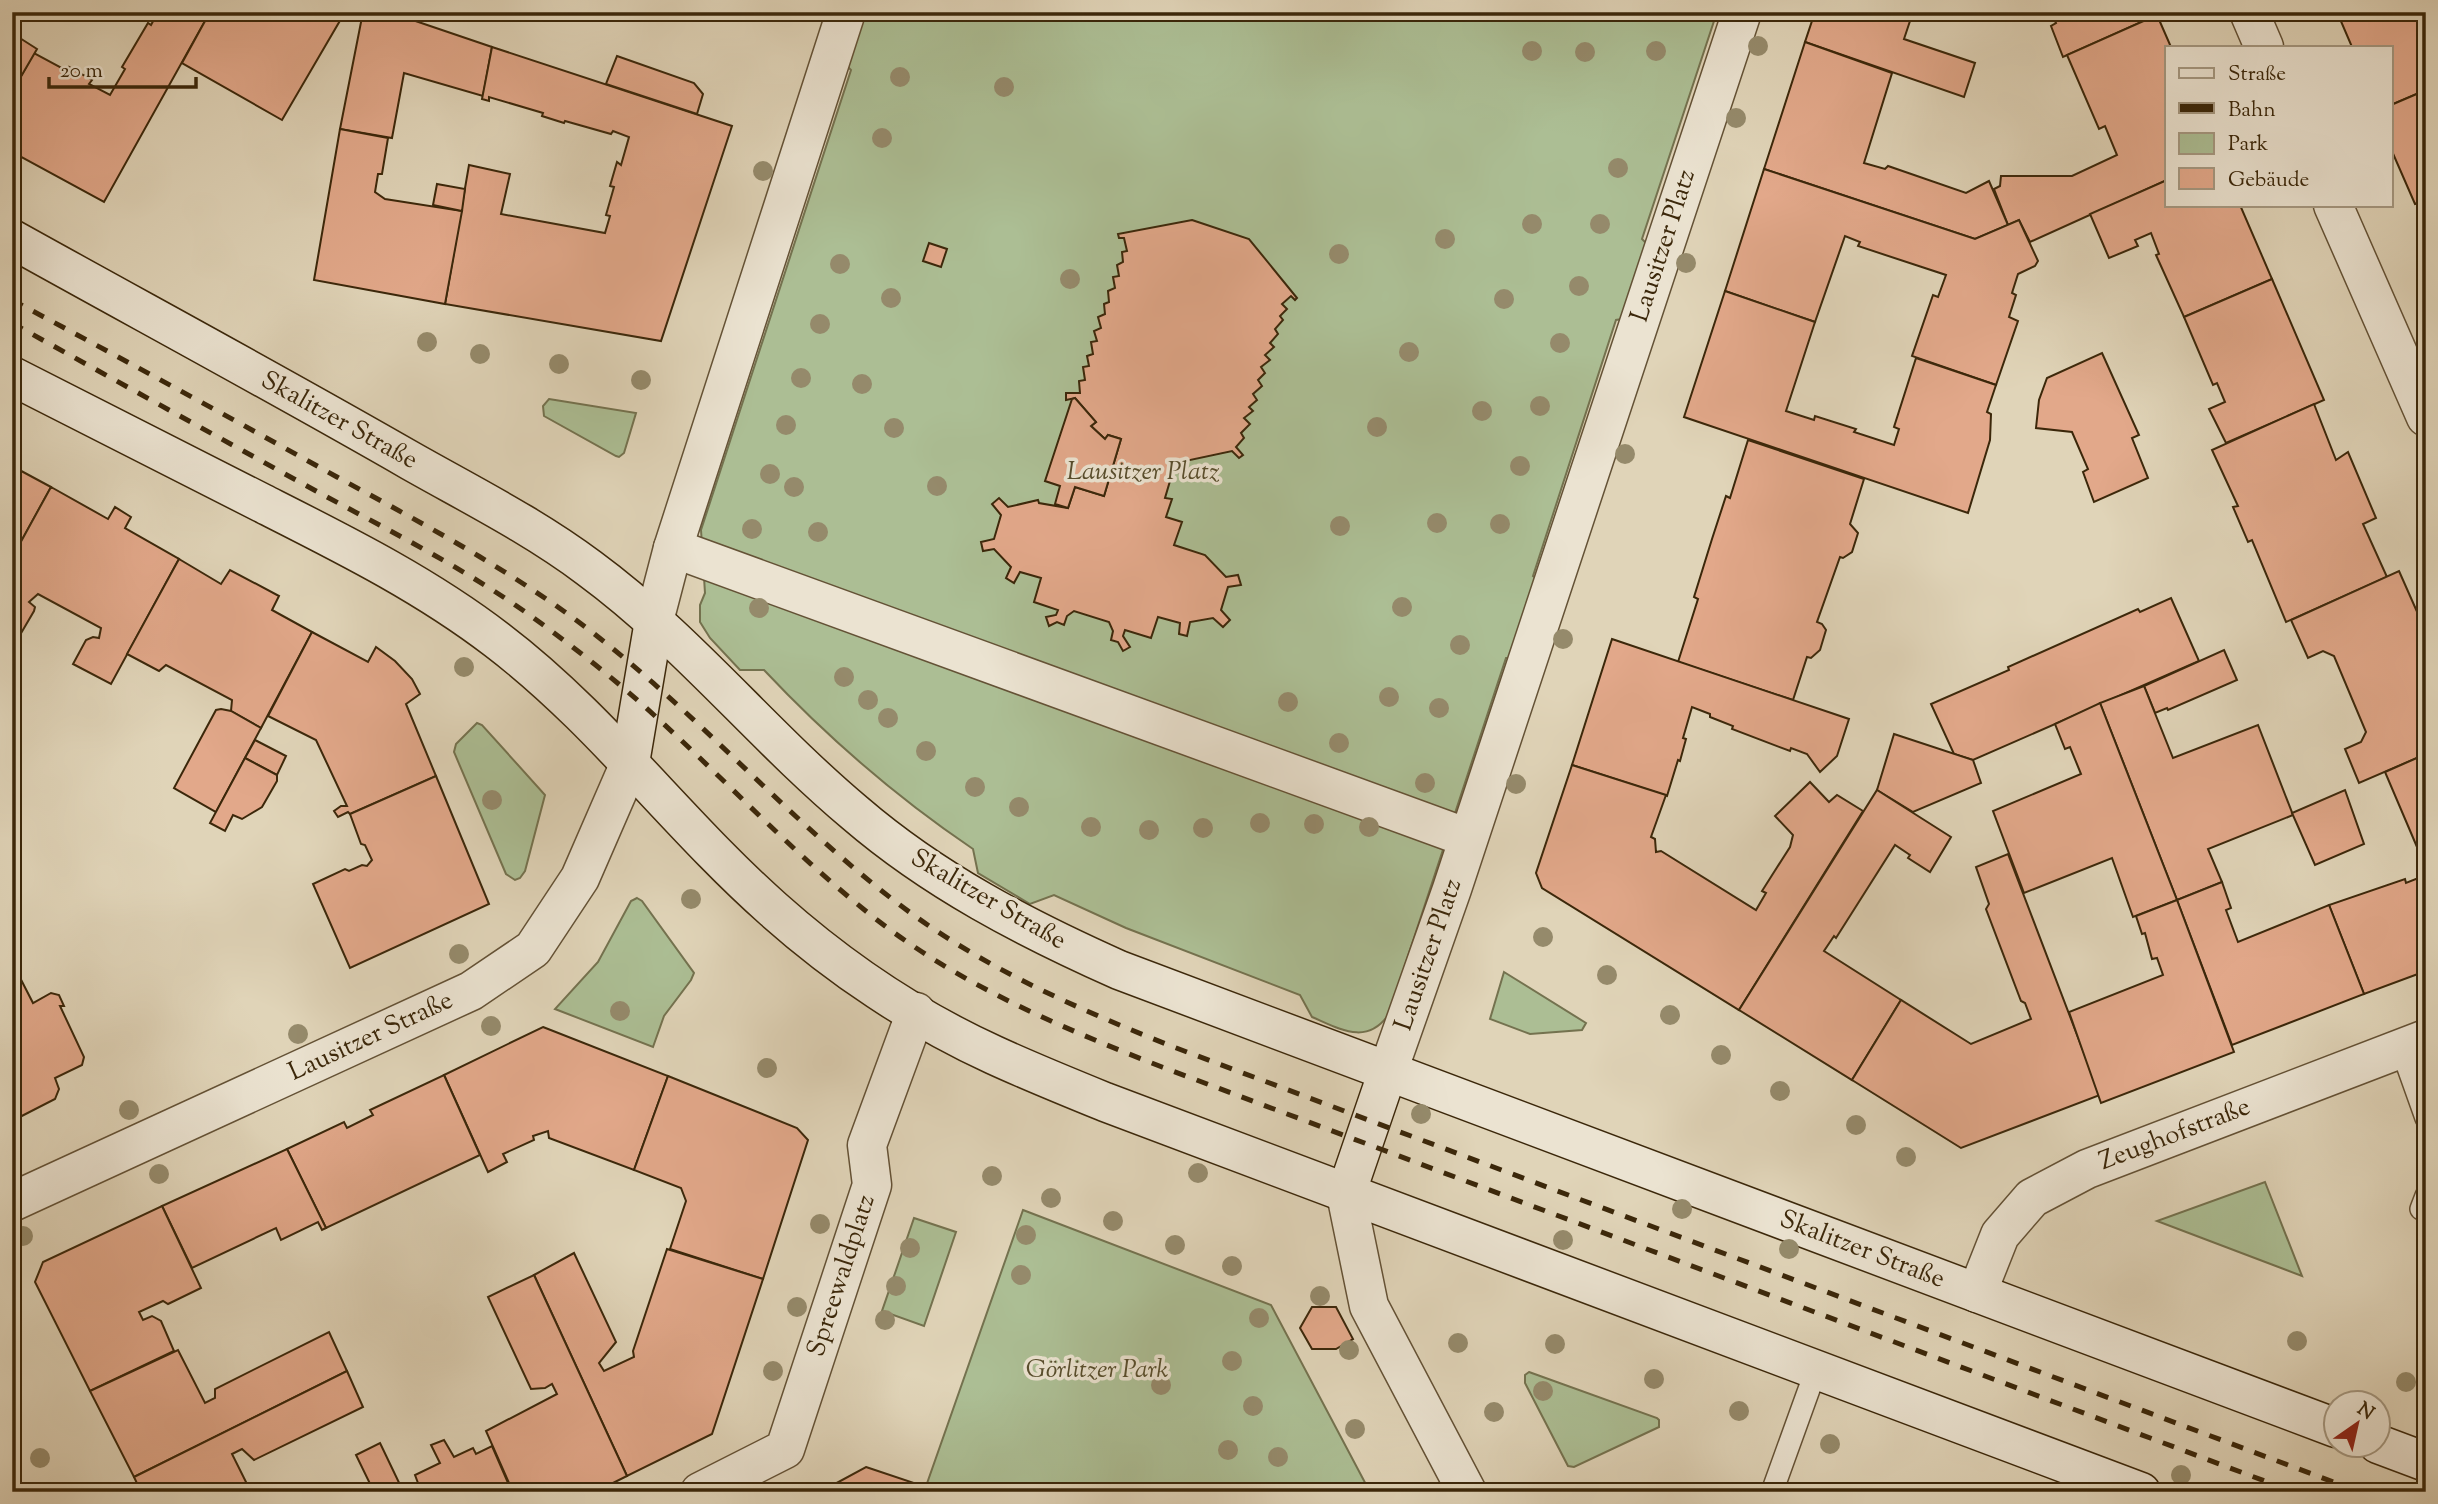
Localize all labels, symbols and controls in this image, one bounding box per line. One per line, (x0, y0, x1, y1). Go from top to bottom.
scale bar (49, 46, 196, 90)
legend (2165, 46, 2392, 206)
text: 20 m (60, 57, 103, 87)
text: Straße (2228, 60, 2286, 90)
text: Bahn (2228, 96, 2276, 126)
text: Park (2228, 130, 2269, 160)
street label: Lausitzer Platz (1622, 165, 1706, 327)
text: Gebäude (2228, 166, 2309, 196)
street label: Skalitzer Straße (254, 363, 424, 479)
park label: Lausitzer Platz (1066, 454, 1220, 491)
street label: Skalitzer Straße (903, 840, 1073, 960)
street label: Lausitzer Platz (1386, 874, 1472, 1036)
street label: Lausitzer Straße (283, 983, 459, 1091)
street label: Zeughofstraße (2094, 1089, 2256, 1181)
street label: Spreewaldplatz (798, 1190, 886, 1362)
street label: Skalitzer Straße (1774, 1201, 1950, 1299)
park label: Görlitzer Park (1026, 1352, 1168, 1389)
north arrow (2322, 1388, 2392, 1458)
text: N (2351, 1397, 2379, 1427)

